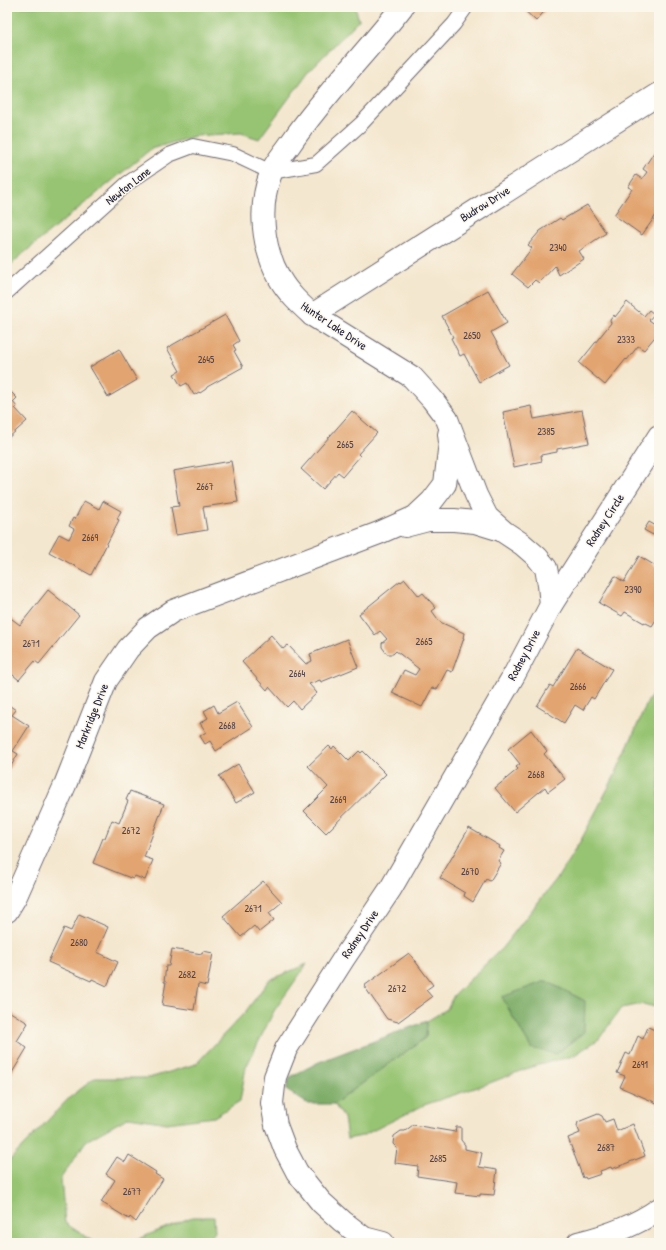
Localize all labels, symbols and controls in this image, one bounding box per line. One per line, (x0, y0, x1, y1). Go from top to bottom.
street label: Newton Lane (101, 162, 154, 209)
street label: Budrow Drive (457, 181, 513, 226)
house number: 2340 (549, 241, 567, 254)
street label: Hunter Lake Drive (298, 297, 371, 354)
house number: 2650 (463, 329, 481, 342)
house number: 2333 (617, 333, 636, 346)
house number: 2645 (198, 353, 215, 366)
house number: 2385 (537, 425, 556, 438)
house number: 2665 (337, 438, 354, 451)
house number: 2667 (196, 480, 214, 493)
street label: Rodney Circle (581, 490, 628, 549)
house number: 2669 (82, 531, 98, 544)
house number: 2390 (624, 583, 642, 596)
street label: Rodney Drive (503, 626, 544, 683)
house number: 2665 (416, 635, 433, 648)
house number: 2671 (22, 637, 40, 650)
house number: 2664 (289, 667, 305, 680)
street label: Markridge Drive (71, 680, 112, 751)
house number: 2666 (570, 680, 586, 693)
house number: 2668 (219, 719, 236, 732)
house number: 2668 (528, 768, 545, 781)
house number: 2669 (330, 793, 346, 806)
house number: 2672 (122, 824, 140, 837)
house number: 2670 (461, 865, 480, 878)
house number: 2671 (244, 902, 262, 915)
street label: Rodney Drive (337, 906, 382, 962)
house number: 2680 (70, 936, 88, 949)
house number: 2682 (178, 968, 196, 981)
house number: 2672 (388, 982, 406, 995)
house number: 2691 (632, 1058, 648, 1071)
house number: 2687 (597, 1141, 615, 1154)
house number: 2685 (429, 1152, 447, 1165)
house number: 2677 (123, 1185, 141, 1198)

